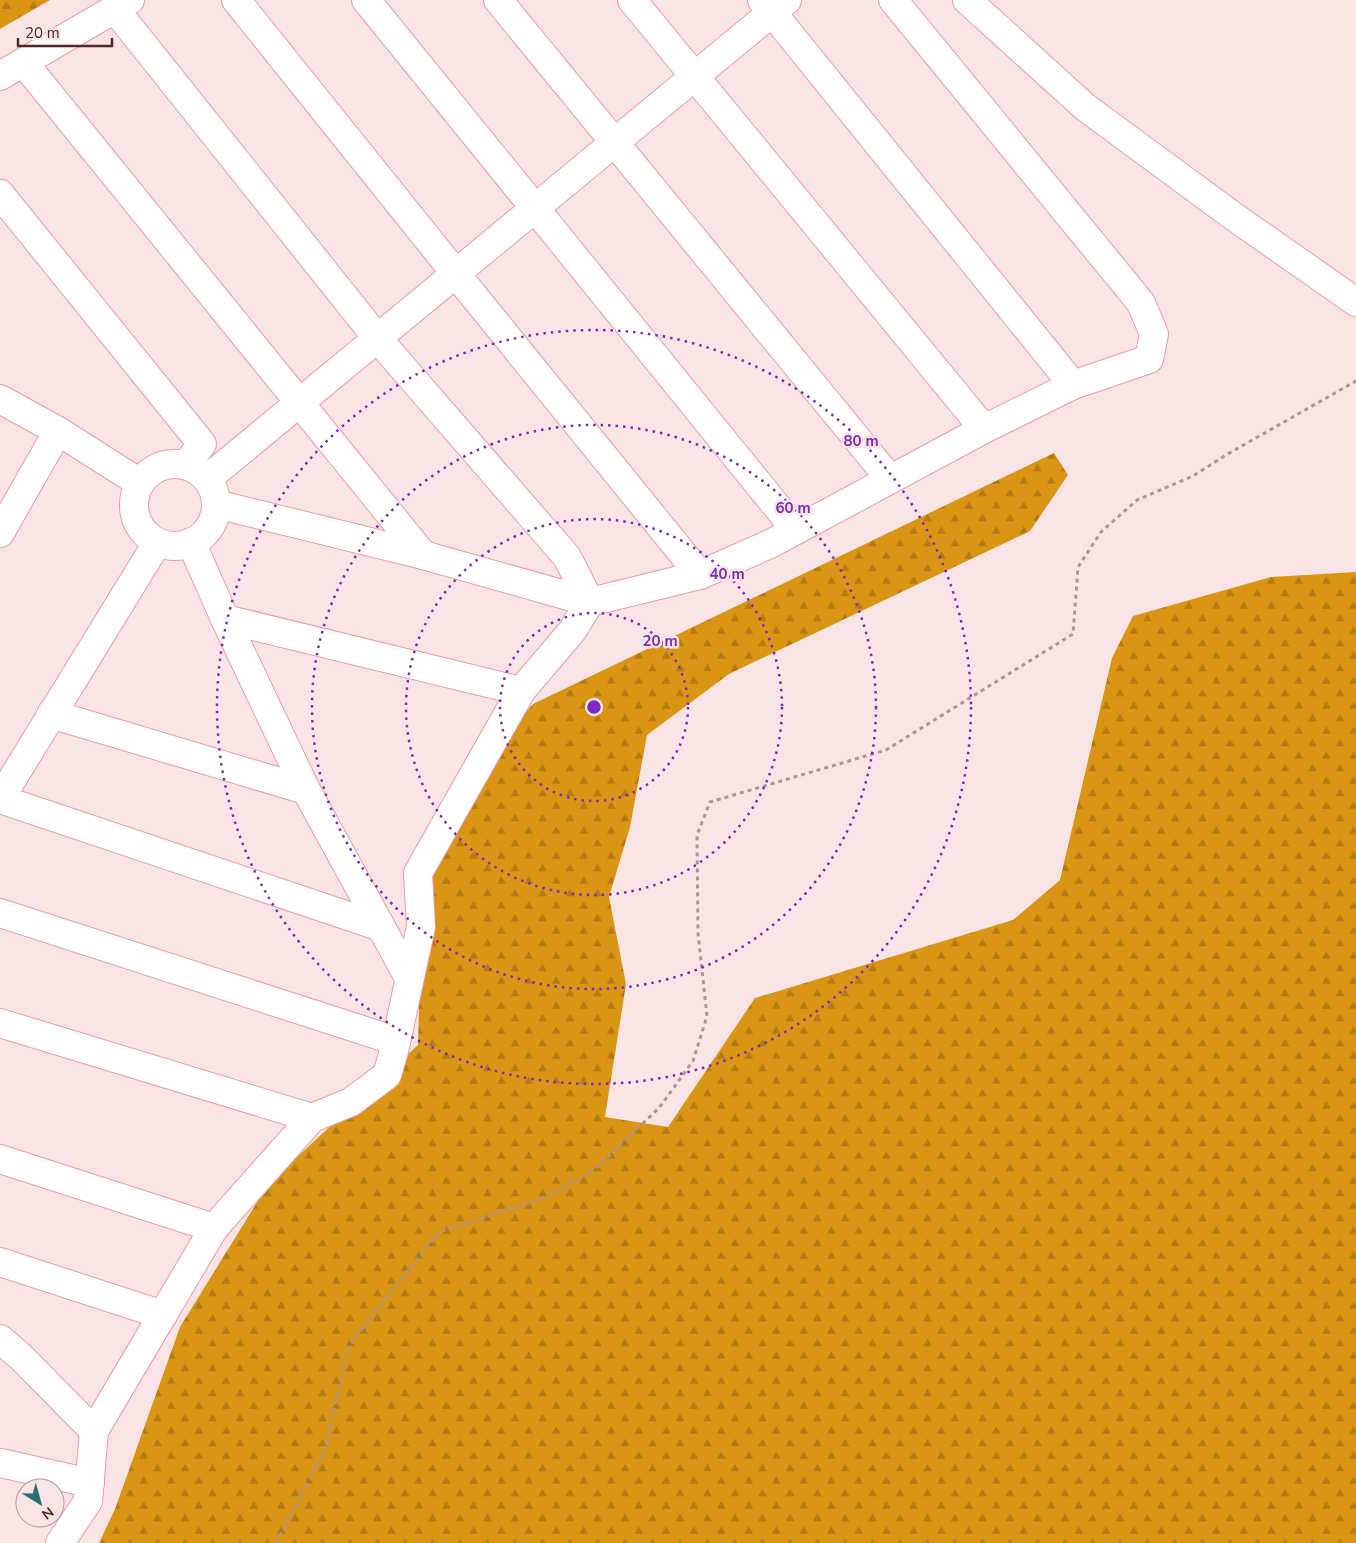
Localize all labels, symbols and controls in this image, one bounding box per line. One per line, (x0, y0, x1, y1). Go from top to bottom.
scale bar (18, 15, 111, 47)
text: 20 m (25, 23, 60, 43)
text: 80 m (843, 431, 879, 451)
text: 60 m (775, 498, 811, 518)
text: 40 m (709, 564, 745, 584)
text: 20 m (642, 631, 678, 651)
centre of rings (585, 698, 603, 716)
north arrow (15, 1478, 65, 1528)
text: N (38, 1502, 57, 1524)

